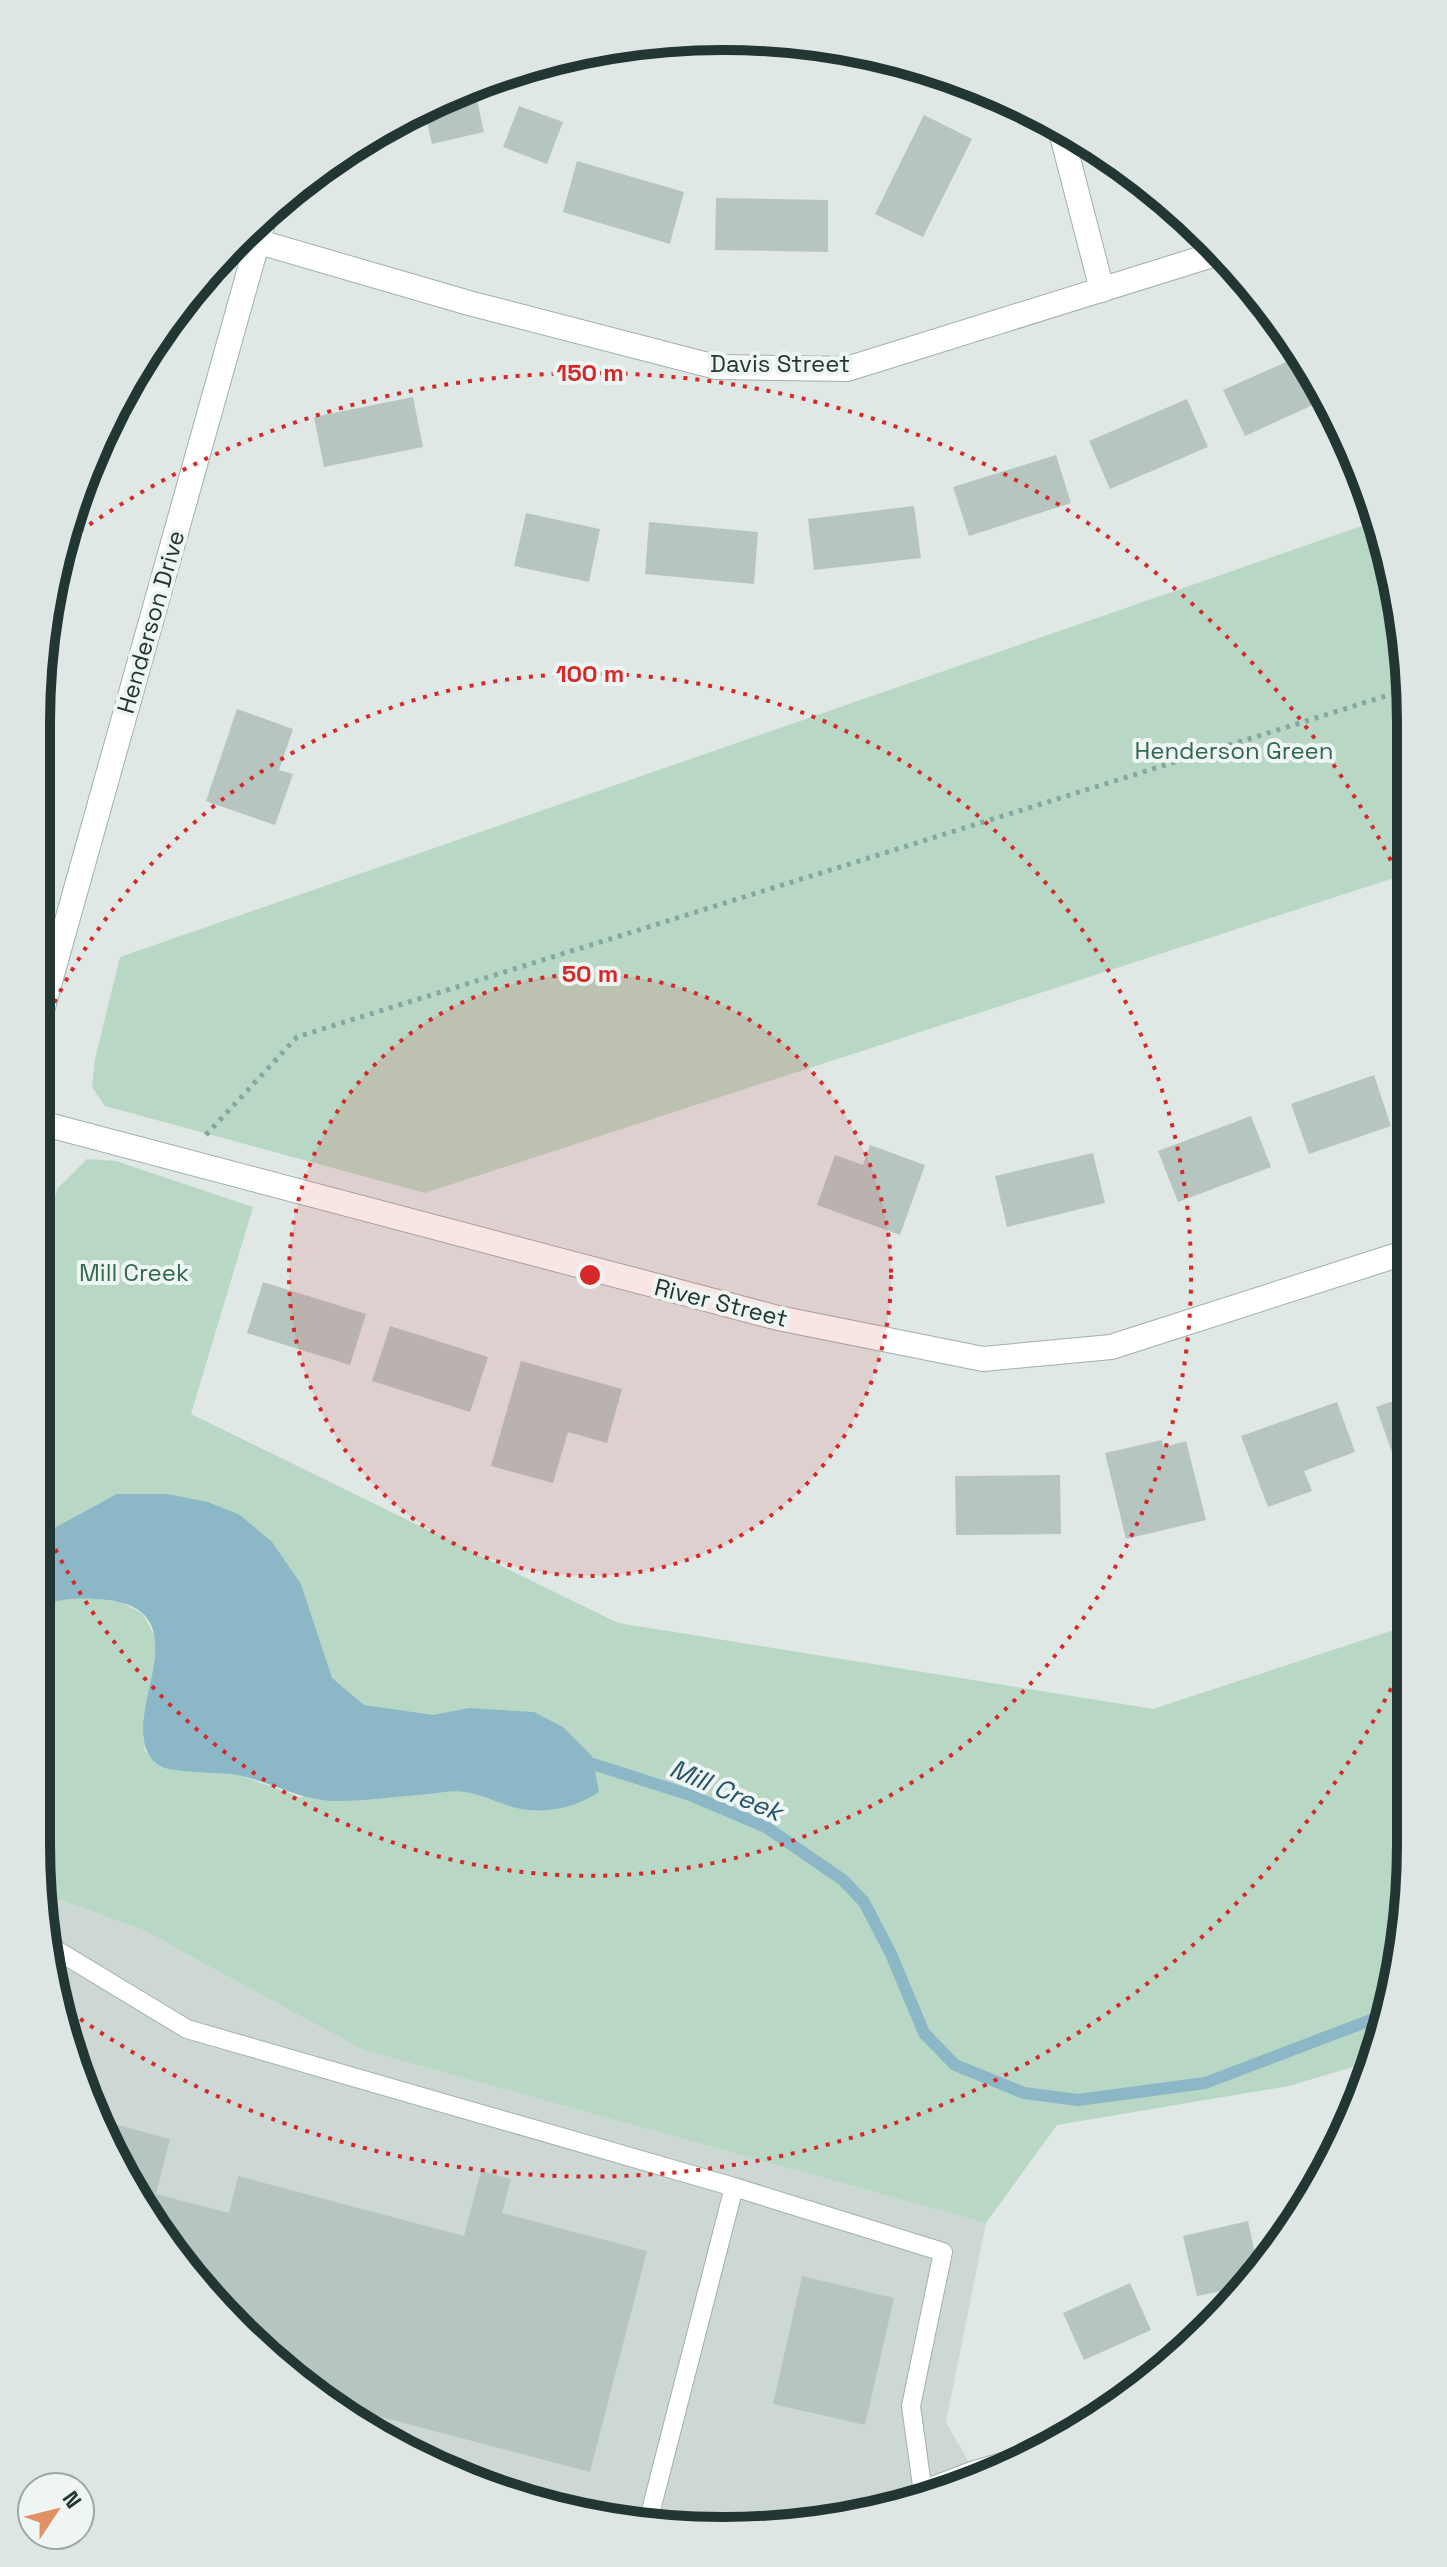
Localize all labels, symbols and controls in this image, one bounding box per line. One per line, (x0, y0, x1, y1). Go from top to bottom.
street label: Davis Street (710, 348, 850, 379)
text: 150 m (556, 357, 624, 388)
street label: Henderson Drive (110, 527, 191, 717)
text: 100 m (556, 658, 624, 689)
park label: Henderson Green (1134, 735, 1334, 766)
text: 50 m (562, 958, 618, 989)
park label: Mill Creek (79, 1257, 189, 1288)
centre of rings (576, 1261, 604, 1289)
street label: River Street (651, 1271, 791, 1334)
water label: Mill Creek (665, 1751, 790, 1830)
north arrow (16, 2471, 96, 2551)
text: N (57, 2485, 88, 2514)

